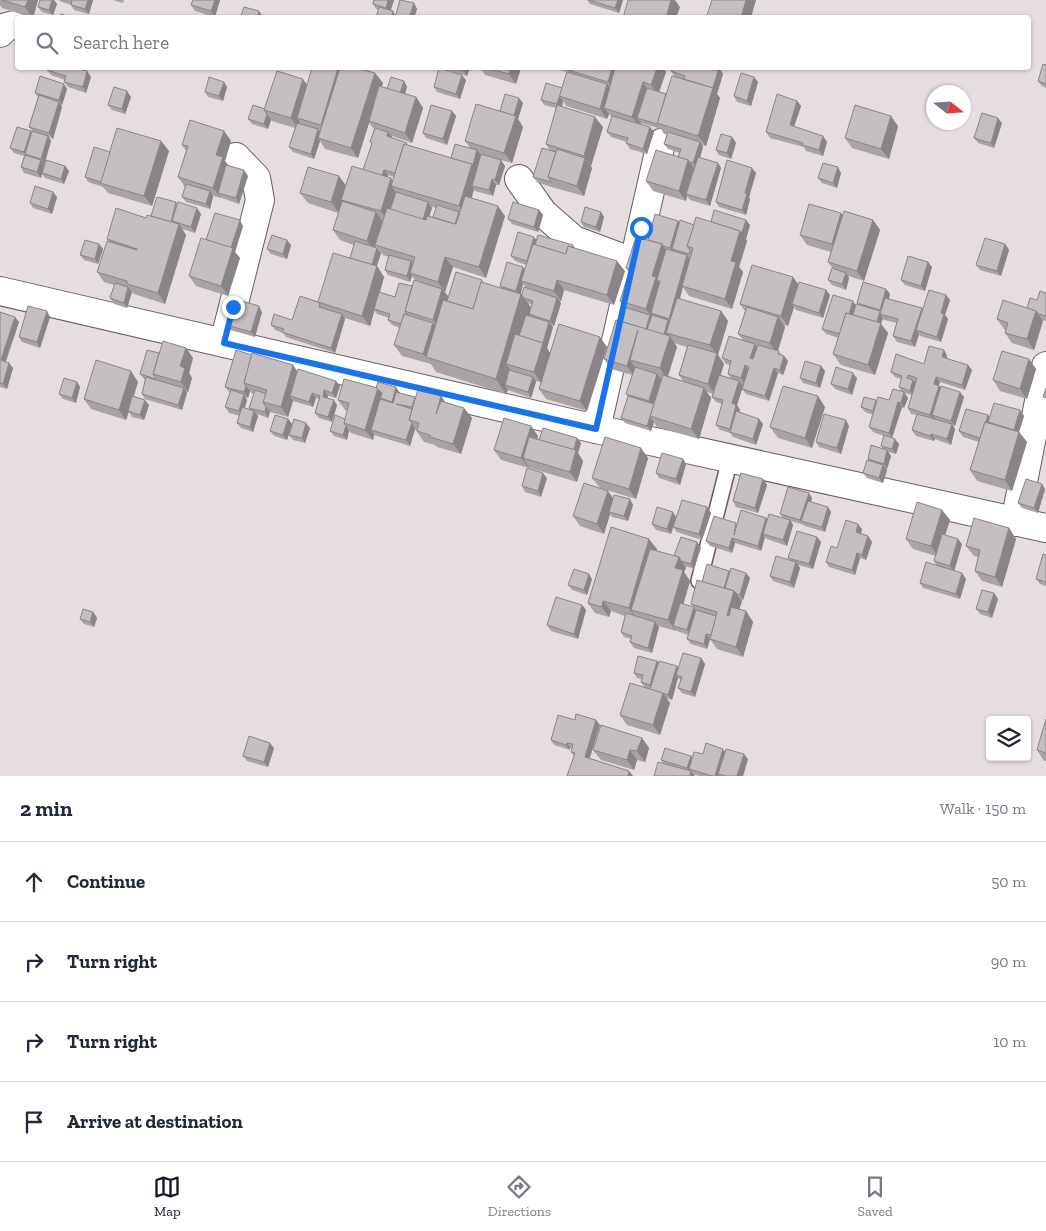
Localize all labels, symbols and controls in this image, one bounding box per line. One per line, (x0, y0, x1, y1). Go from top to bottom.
search box (15, 15, 1031, 70)
icon: search (33, 29, 61, 57)
text: Search here (73, 31, 169, 54)
north arrow (926, 85, 971, 130)
route start (630, 217, 653, 240)
route end (222, 296, 245, 319)
map controls (986, 716, 1031, 761)
button: layers (986, 716, 1031, 761)
text: 2 min (20, 796, 72, 821)
text: Walk · 150 m (940, 799, 1026, 818)
icon: ahead (20, 868, 48, 896)
text: Continue (67, 870, 145, 893)
text: 50 m (991, 872, 1026, 891)
icon: right (20, 948, 48, 976)
text: Turn right (67, 950, 157, 973)
text: 90 m (991, 952, 1026, 971)
icon: right (20, 1028, 48, 1056)
text: Turn right (67, 1030, 157, 1053)
text: 10 m (993, 1032, 1026, 1051)
icon: arrive (20, 1108, 48, 1136)
text: Arrive at destination (67, 1110, 243, 1133)
tab: Map (153, 1173, 181, 1220)
tab: Directions (488, 1173, 551, 1220)
tab: Saved (858, 1173, 893, 1220)

